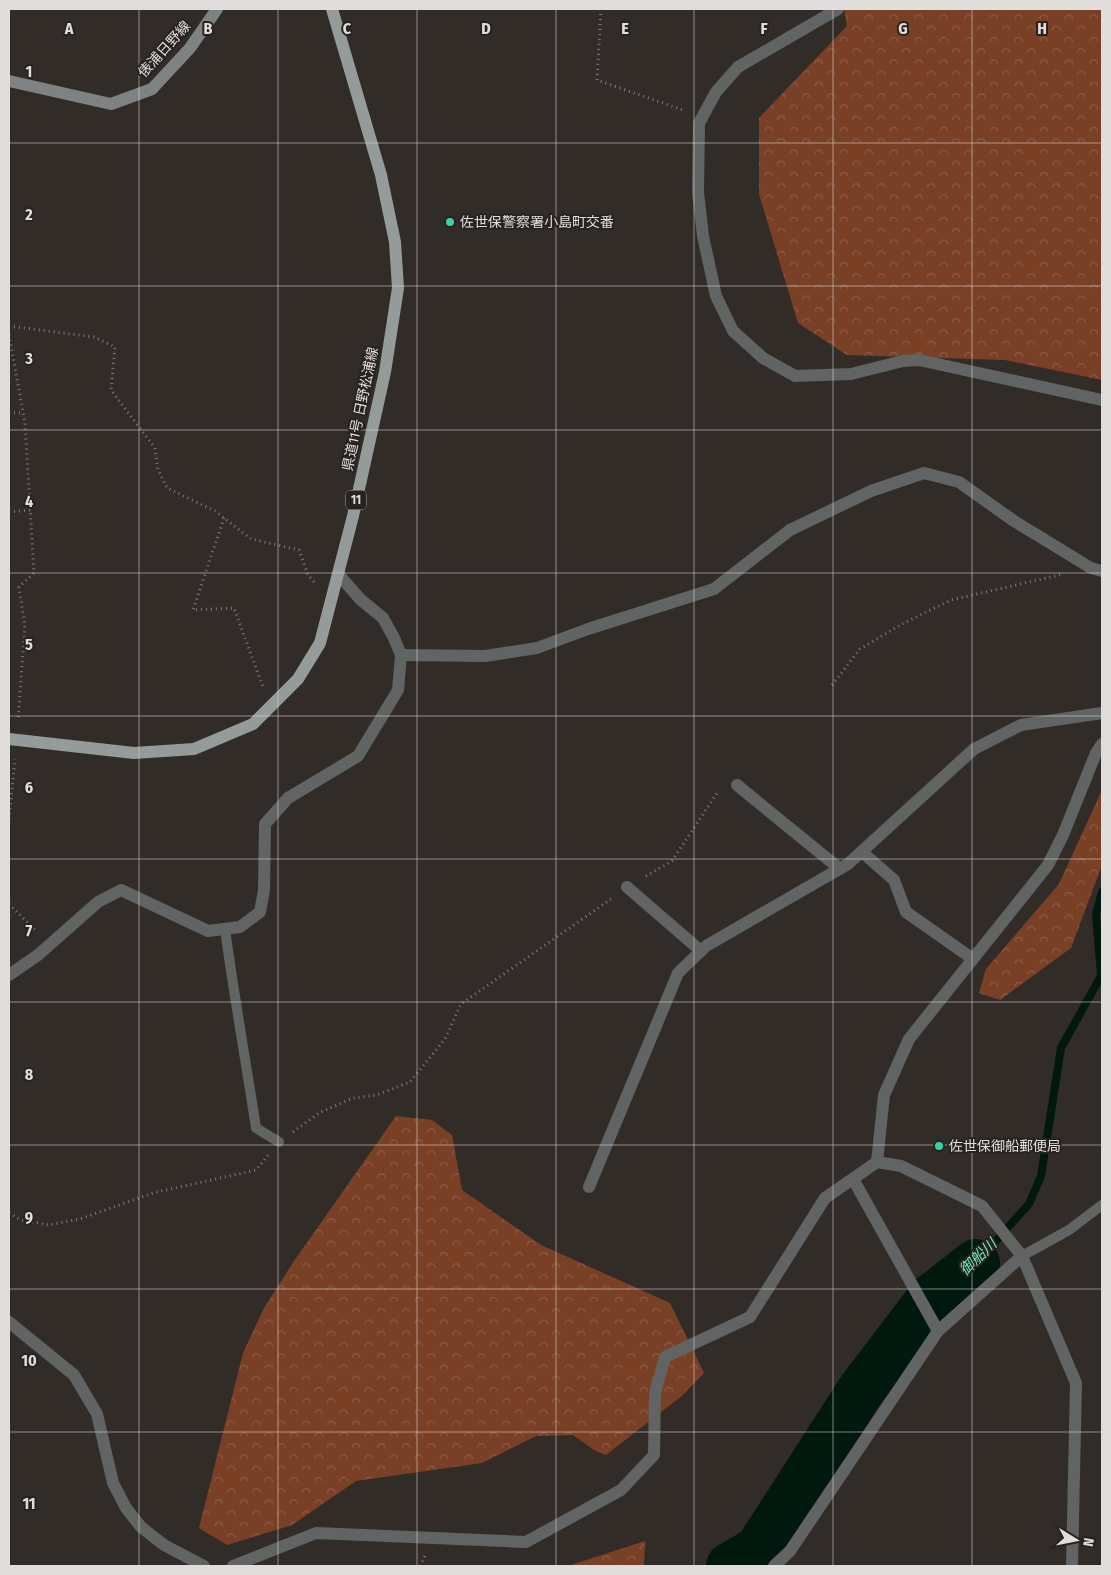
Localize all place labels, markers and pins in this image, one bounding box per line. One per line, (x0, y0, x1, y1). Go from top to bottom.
place label: 佐世保警察署小島町交番 (460, 214, 614, 231)
marker: 佐世保警察署小島町交番 (444, 216, 456, 228)
place label: 佐世保御船郵便局 (949, 1138, 1061, 1155)
marker: 佐世保御船郵便局 (933, 1140, 945, 1152)

